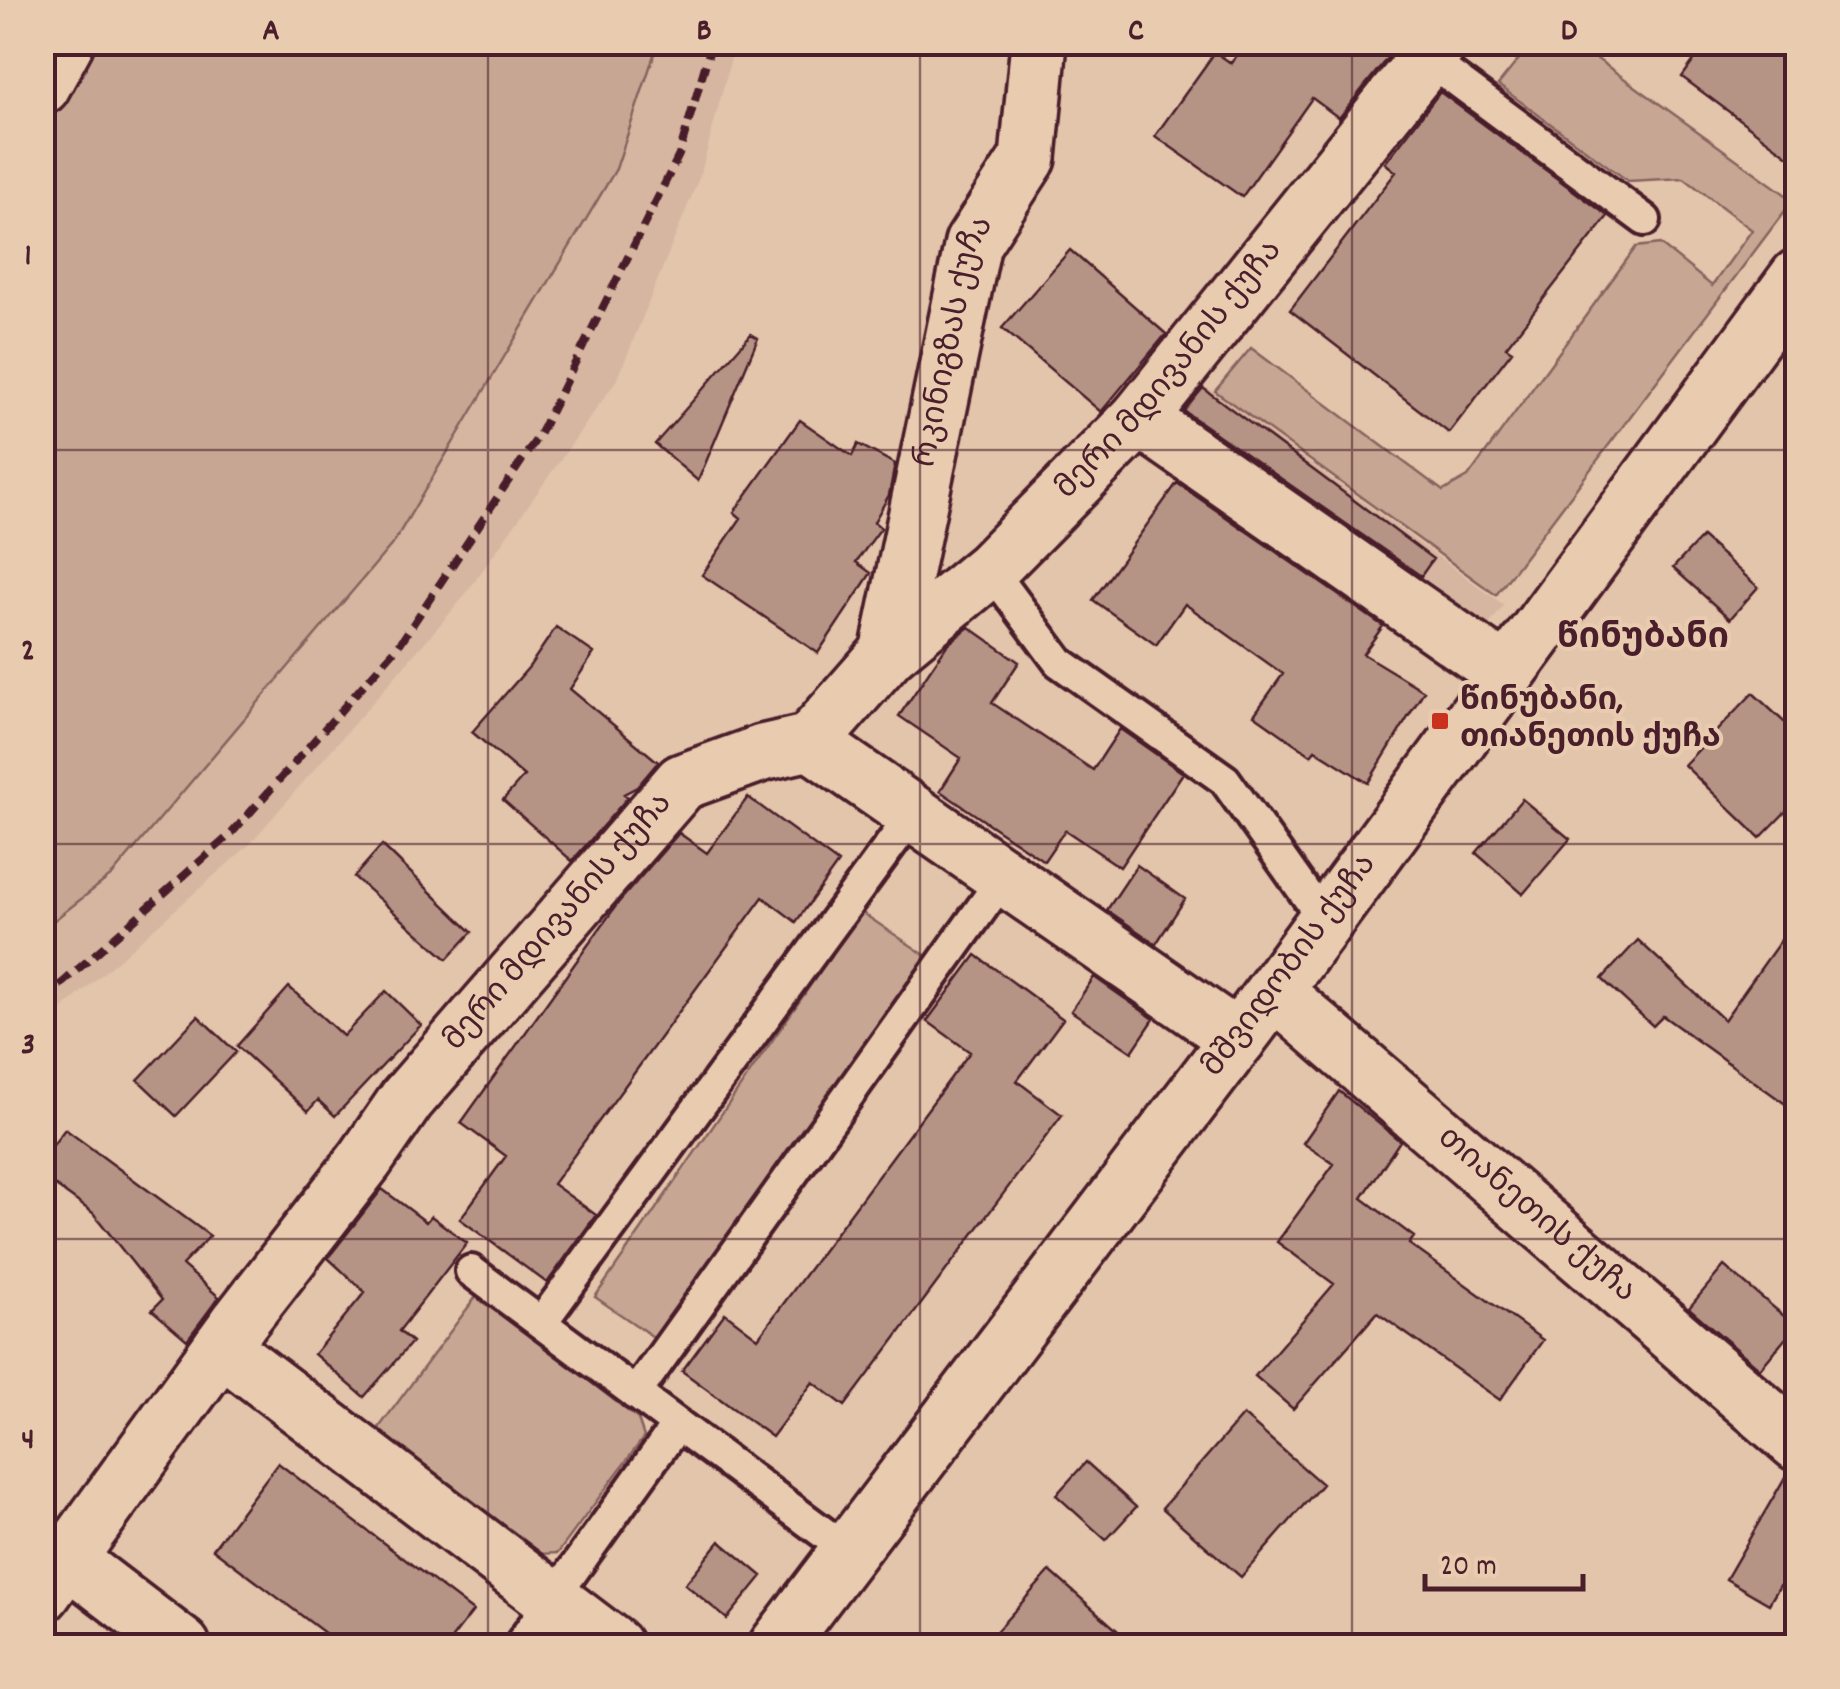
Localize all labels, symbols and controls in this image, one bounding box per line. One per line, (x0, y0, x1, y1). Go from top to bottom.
text: A (262, 10, 280, 56)
text: B (696, 10, 712, 56)
text: C (1128, 10, 1144, 56)
text: D (1561, 10, 1578, 56)
street label: რკინიგზას ქუჩა (904, 208, 1007, 472)
street label: მერი მდივანის ქუჩა (1046, 231, 1295, 511)
text: 1 (24, 235, 32, 281)
district label: წინუბანი (1557, 615, 1729, 665)
text: 2 (21, 630, 35, 676)
place label: წინუბანი, თიანეთის ქუჩა (1460, 680, 1721, 763)
marker: წინუბანი, თიანეთის ქუჩა (1429, 710, 1451, 732)
street label: მერი მდივანის ქუჩა (434, 784, 685, 1063)
street label: მშვიდობის ქუჩა (1193, 845, 1389, 1088)
text: 3 (21, 1024, 35, 1070)
street label: თიანეთის ქუჩა (1426, 1117, 1645, 1315)
text: 4 (21, 1419, 35, 1465)
scale bar (1425, 1529, 1582, 1591)
text: 20 m (1440, 1547, 1497, 1590)

